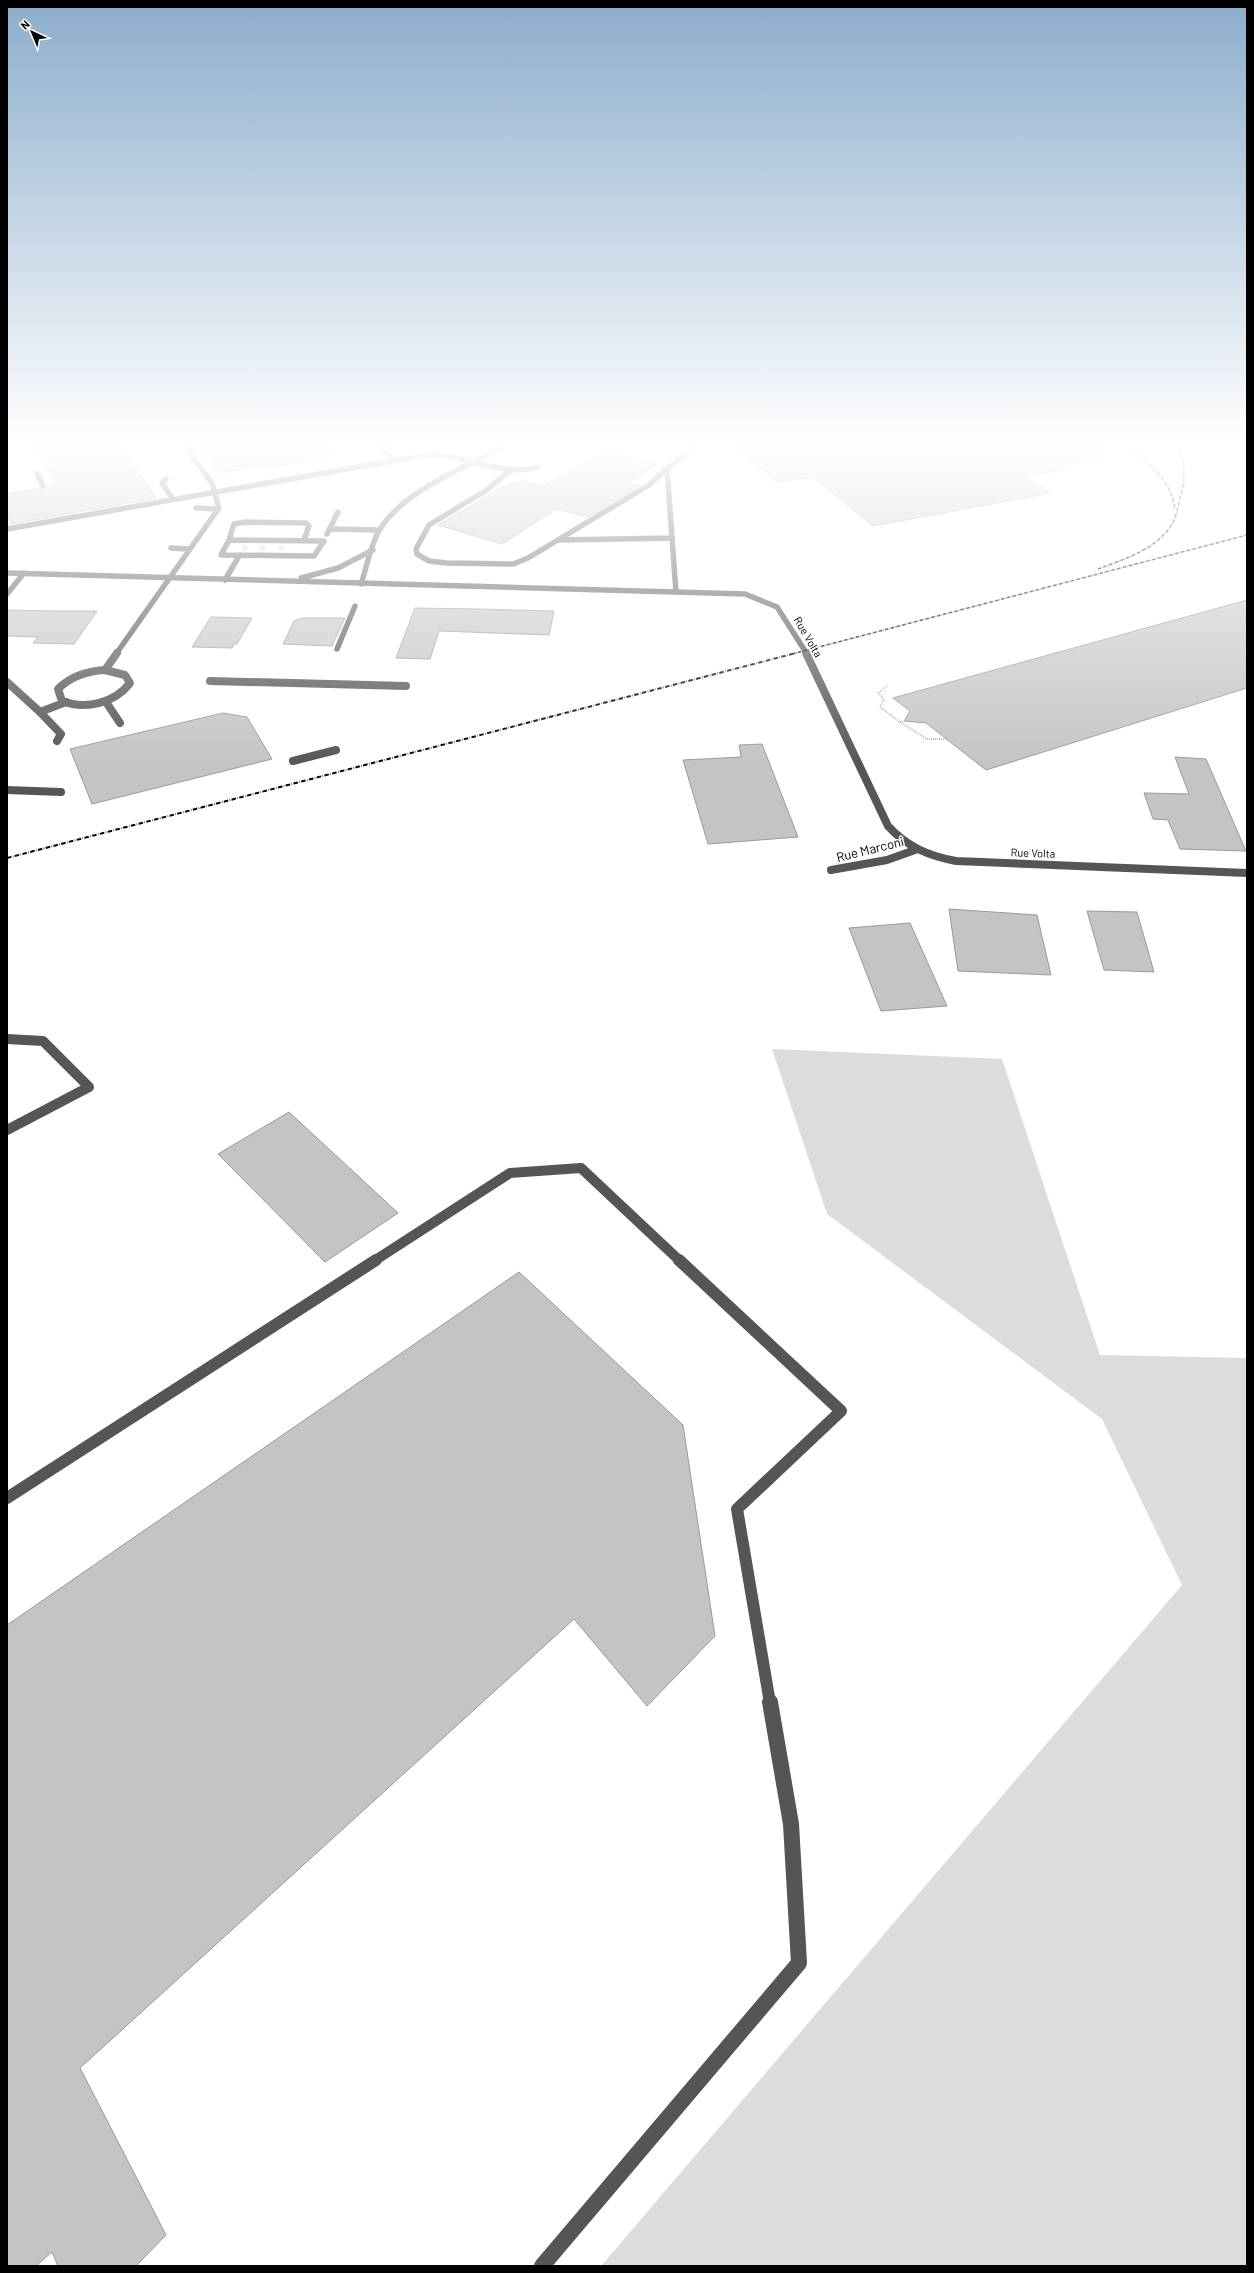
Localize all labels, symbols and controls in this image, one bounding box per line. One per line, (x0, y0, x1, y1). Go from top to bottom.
north arrow (12, 12, 52, 52)
text: N (18, 17, 32, 32)
street label: Rue Volta (792, 614, 825, 659)
street label: Rue Marconi (834, 833, 906, 865)
street label: Rue Volta (1010, 845, 1056, 860)

